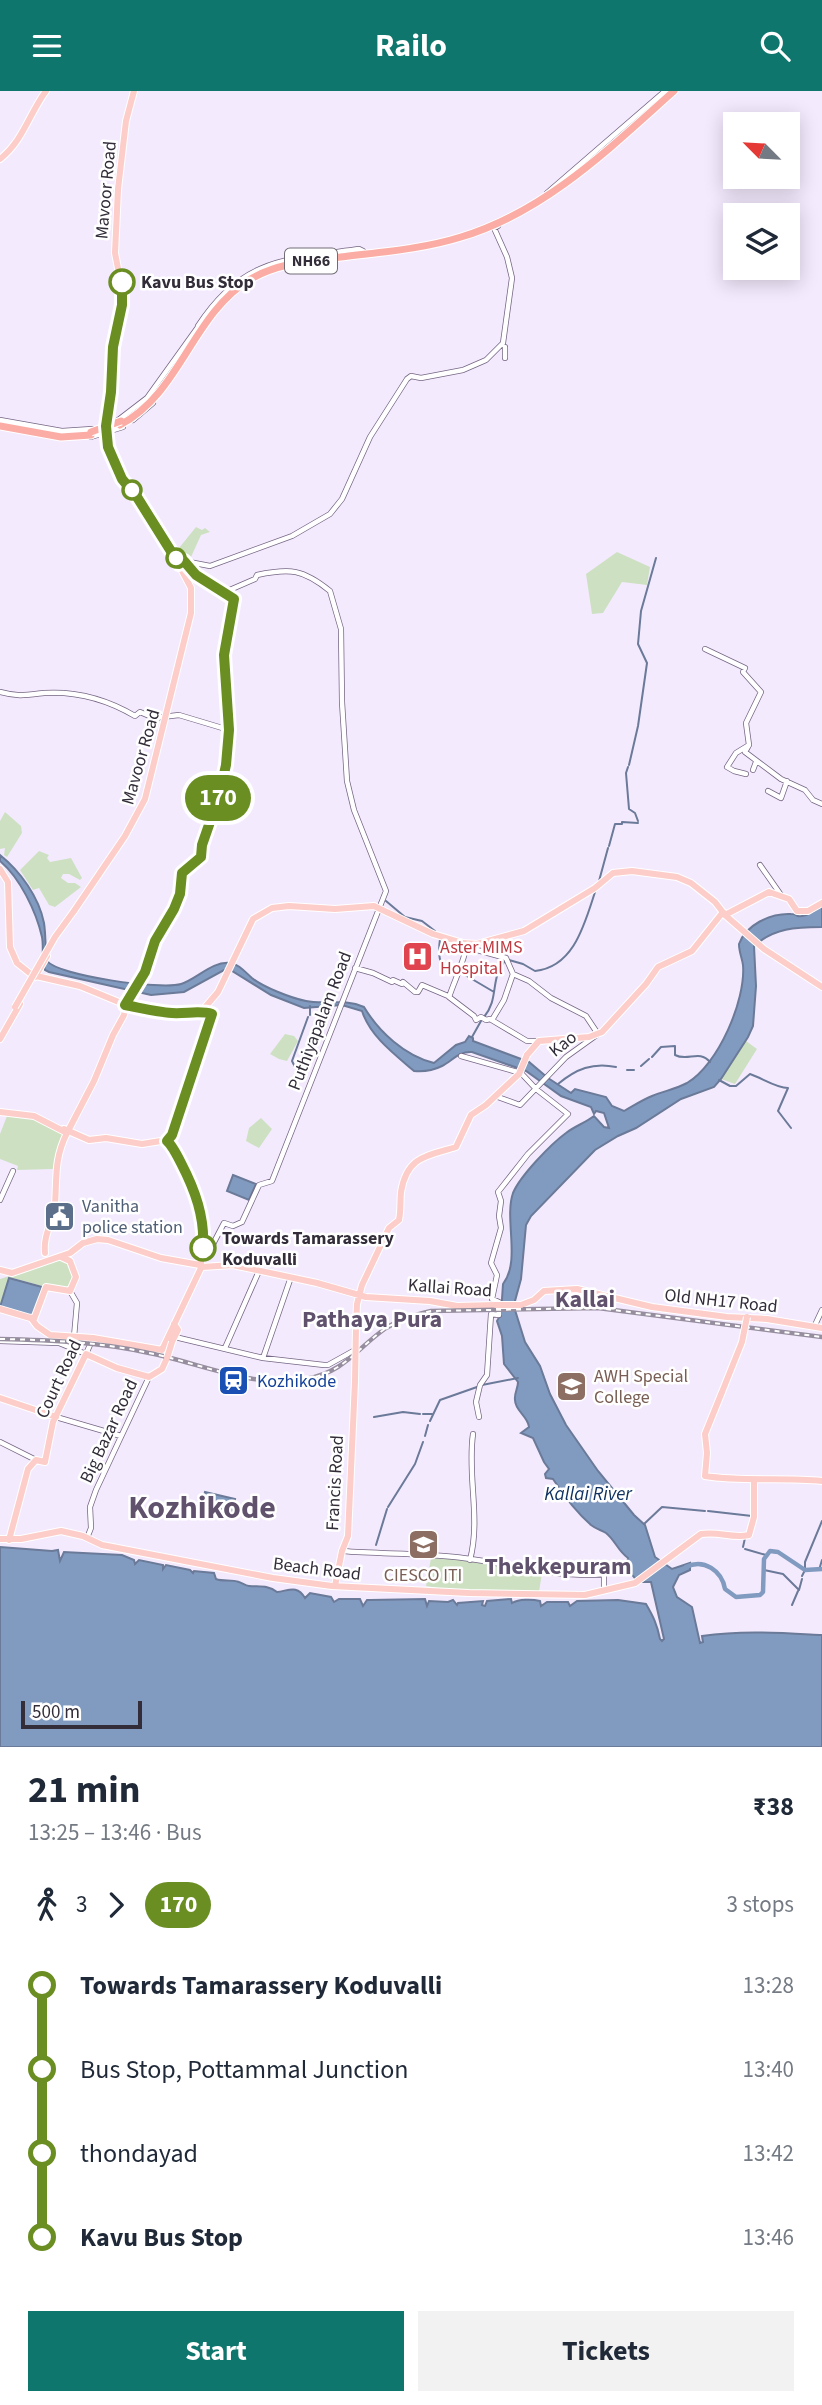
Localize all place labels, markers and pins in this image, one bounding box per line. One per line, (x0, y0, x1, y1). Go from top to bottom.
marker: Kavu Bus Stop (109, 269, 135, 295)
place label: Kavu Bus Stop (141, 270, 254, 295)
unlabelled marker (122, 480, 142, 500)
unlabelled marker (166, 548, 186, 568)
place label: Aster MIMS Hospital (440, 935, 523, 981)
hospital icon: Aster MIMS Hospital (400, 940, 434, 974)
place label: Vanitha police station (82, 1194, 183, 1240)
public building icon: Vanitha police station (42, 1199, 76, 1233)
place label: Towards Tamarassery Koduvalli (222, 1226, 395, 1272)
marker: Towards Tamarassery Koduvalli (190, 1235, 216, 1261)
station icon: Kozhikode (217, 1364, 251, 1398)
place label: AWH Special College (594, 1364, 688, 1410)
place label: Kozhikode (257, 1369, 336, 1394)
school or university icon: AWH Special College (554, 1369, 588, 1403)
school or university icon: CIESCO ITI (406, 1527, 440, 1561)
place label: CIESCO ITI (384, 1563, 462, 1588)

